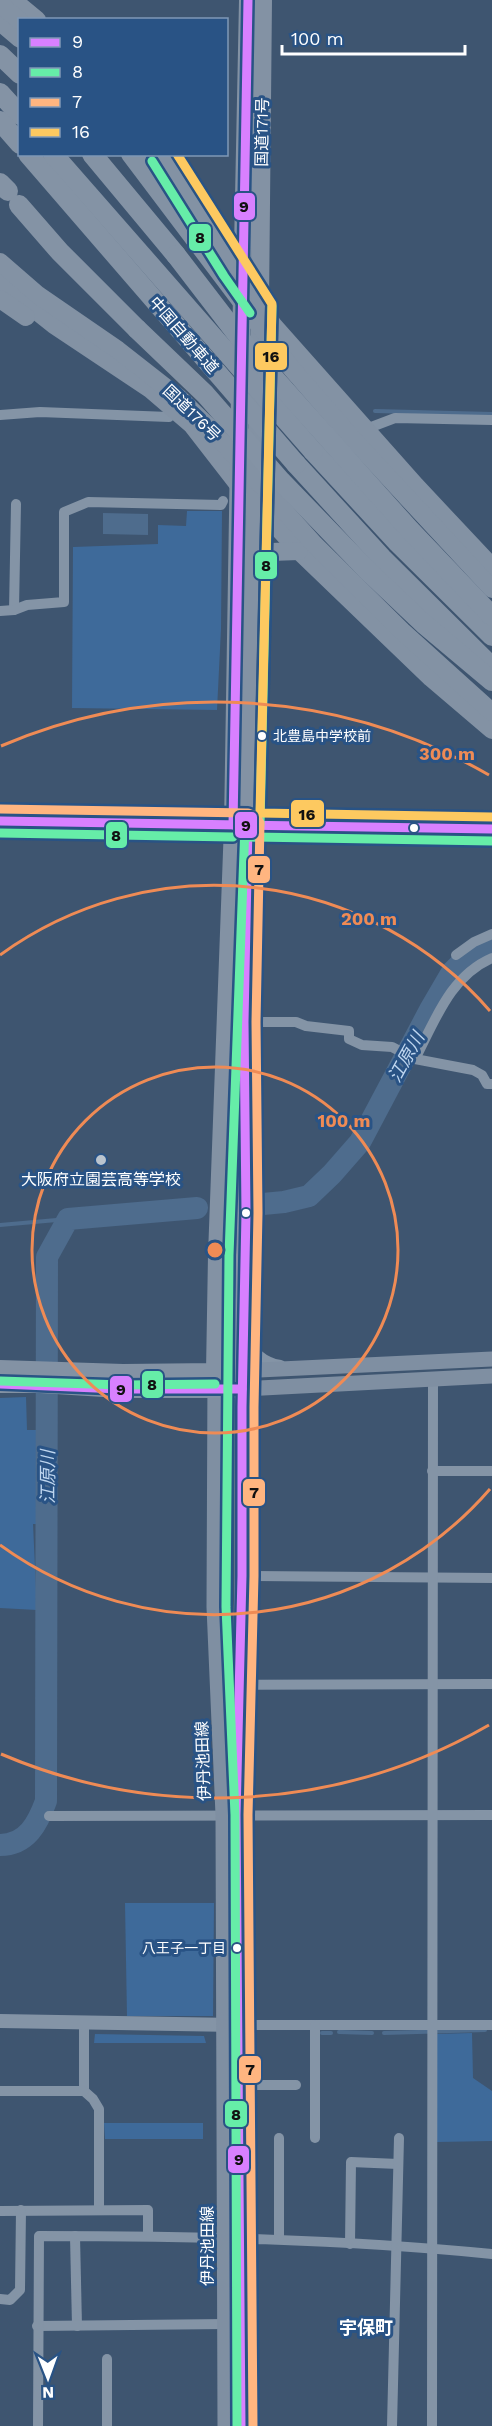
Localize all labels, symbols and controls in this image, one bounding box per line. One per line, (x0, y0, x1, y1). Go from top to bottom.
legend (18, 18, 228, 156)
scale bar (282, 18, 465, 56)
text: 100 m (291, 28, 344, 49)
text: 9 (72, 31, 83, 52)
text: 8 (72, 61, 83, 82)
text: 7 (72, 91, 82, 112)
street label: 国道171号 (252, 97, 272, 167)
text: 16 (72, 121, 90, 142)
line badge: 9 (233, 192, 256, 221)
text: 9 (239, 197, 249, 216)
line badge: 8 (188, 223, 212, 252)
text: 8 (195, 228, 205, 247)
street label: 中国自動車道 (145, 293, 223, 377)
line badge: 16 (254, 342, 288, 371)
text: 16 (263, 347, 280, 366)
street label: 国道176号 (159, 381, 225, 445)
line badge: 8 (254, 551, 278, 580)
text: 8 (261, 556, 271, 575)
place label: 北豊島中学校前 (273, 728, 371, 744)
marker: 北豊島中学校前 (256, 730, 268, 742)
text: 300 m (419, 743, 475, 764)
line badge: 16 (290, 799, 325, 828)
text: 16 (299, 805, 316, 824)
line badge: 9 (234, 811, 258, 839)
text: 9 (241, 816, 251, 835)
line badge: 8 (105, 821, 128, 849)
unlabelled marker (408, 822, 420, 834)
text: 8 (111, 826, 121, 845)
line badge: 7 (247, 855, 271, 884)
text: 7 (254, 860, 264, 879)
text: 200 m (341, 908, 397, 929)
water label: 江原川 (384, 1027, 429, 1086)
text: 100 m (317, 1110, 371, 1131)
marker: 大阪府立園芸高等学校 (94, 1153, 108, 1167)
place label: 大阪府立園芸高等学校 (21, 1170, 181, 1189)
unlabelled marker (240, 1207, 252, 1219)
centre of rings (205, 1240, 225, 1260)
line badge: 8 (141, 1370, 164, 1399)
line badge: 9 (109, 1375, 133, 1403)
text: 8 (147, 1375, 157, 1394)
text: 9 (116, 1380, 126, 1399)
water label: 江原川 (37, 1448, 58, 1504)
line badge: 7 (242, 1478, 266, 1507)
text: 7 (249, 1483, 259, 1502)
street label: 伊丹池田線 (192, 1721, 214, 1801)
place label: 八王子一丁目 (142, 1940, 226, 1956)
marker: 八王子一丁目 (231, 1942, 243, 1954)
line badge: 7 (238, 2055, 262, 2084)
text: 7 (245, 2060, 255, 2079)
line badge: 8 (224, 2100, 248, 2128)
text: 8 (231, 2105, 241, 2124)
line badge: 9 (227, 2145, 250, 2174)
text: 9 (234, 2150, 244, 2169)
street label: 伊丹池田線 (198, 2206, 217, 2286)
district label: 宇保町 (339, 2317, 393, 2338)
north arrow (18, 2348, 78, 2408)
text: N (42, 2383, 54, 2402)

